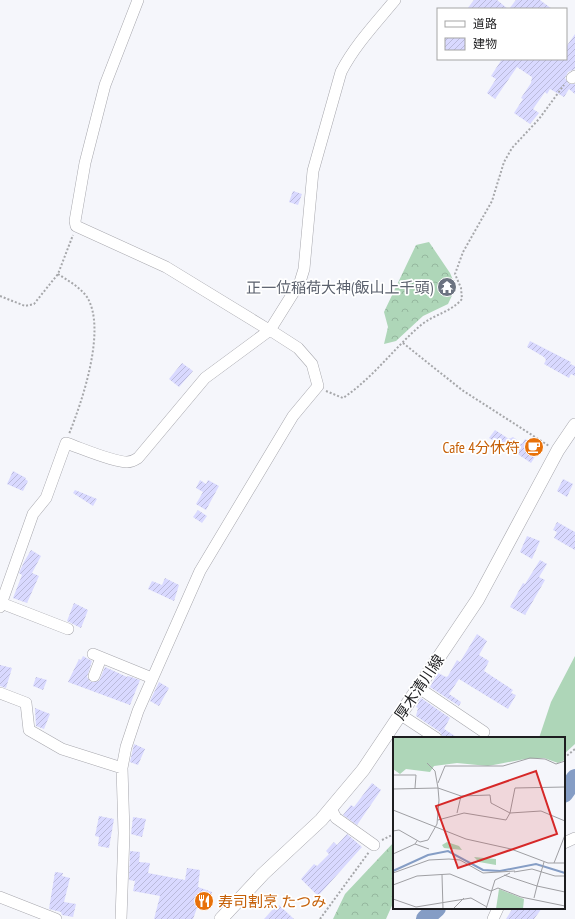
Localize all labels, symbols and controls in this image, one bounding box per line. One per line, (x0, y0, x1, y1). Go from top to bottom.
legend (437, 8, 567, 60)
text: 道路 (473, 16, 497, 31)
text: 建物 (473, 36, 497, 51)
temple icon: 正一位稲荷大神(飯山上千頭) (436, 276, 458, 298)
place label: 正一位稲荷大神(飯山上千頭) (246, 278, 433, 297)
cafe icon: Cafe 4分休符 (523, 436, 545, 458)
place label: Cafe 4分休符 (442, 438, 520, 457)
street label: 厚木清川線 (390, 651, 448, 723)
inset map (393, 737, 565, 909)
restaurant icon: 寿司割烹 たつみ (193, 890, 215, 912)
place label: 寿司割烹 たつみ (218, 892, 326, 911)

